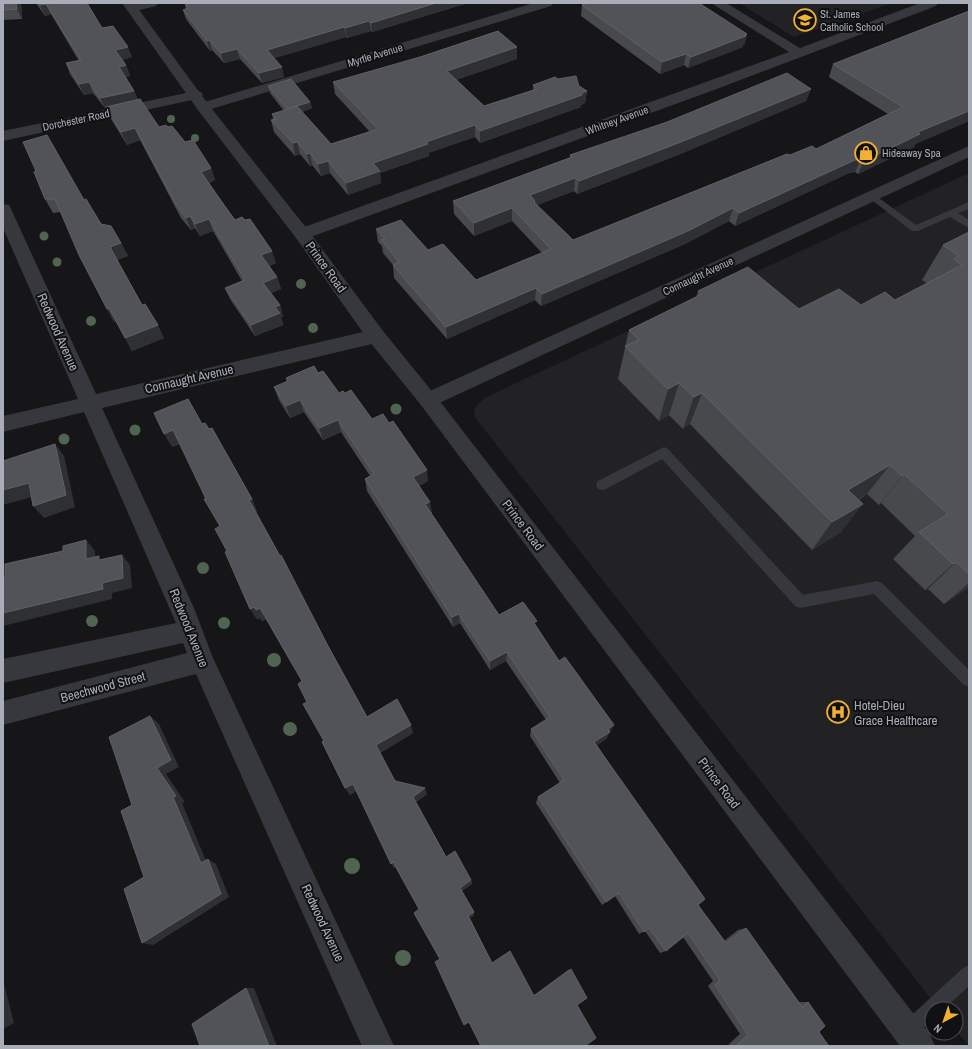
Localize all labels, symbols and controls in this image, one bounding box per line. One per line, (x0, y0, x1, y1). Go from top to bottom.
school or university icon: St. James Catholic School (792, 7, 818, 33)
place label: St. James Catholic School (820, 7, 883, 34)
street label: Myrtle Avenue (346, 40, 404, 70)
street label: Whitney Avenue (584, 102, 650, 138)
street label: Dorchester Road (41, 106, 111, 134)
shop icon: Hideaway Spa (853, 140, 879, 166)
place label: Hideaway Spa (882, 146, 941, 160)
street label: Prince Road (302, 238, 350, 296)
street label: Connaught Avenue (660, 253, 736, 299)
street label: Redwood Avenue (33, 290, 83, 374)
street label: Connaught Avenue (143, 361, 235, 397)
street label: Prince Road (498, 496, 548, 554)
street label: Redwood Avenue (165, 586, 213, 670)
street label: Beechwood Street (59, 668, 147, 706)
place label: Hotel-Dieu Grace Healthcare (854, 697, 938, 729)
hospital icon: Hotel-Dieu Grace Healthcare (825, 699, 851, 725)
street label: Prince Road (694, 754, 744, 812)
street label: Redwood Avenue (298, 882, 348, 964)
north arrow (924, 1001, 964, 1041)
text: N (931, 1021, 945, 1036)

